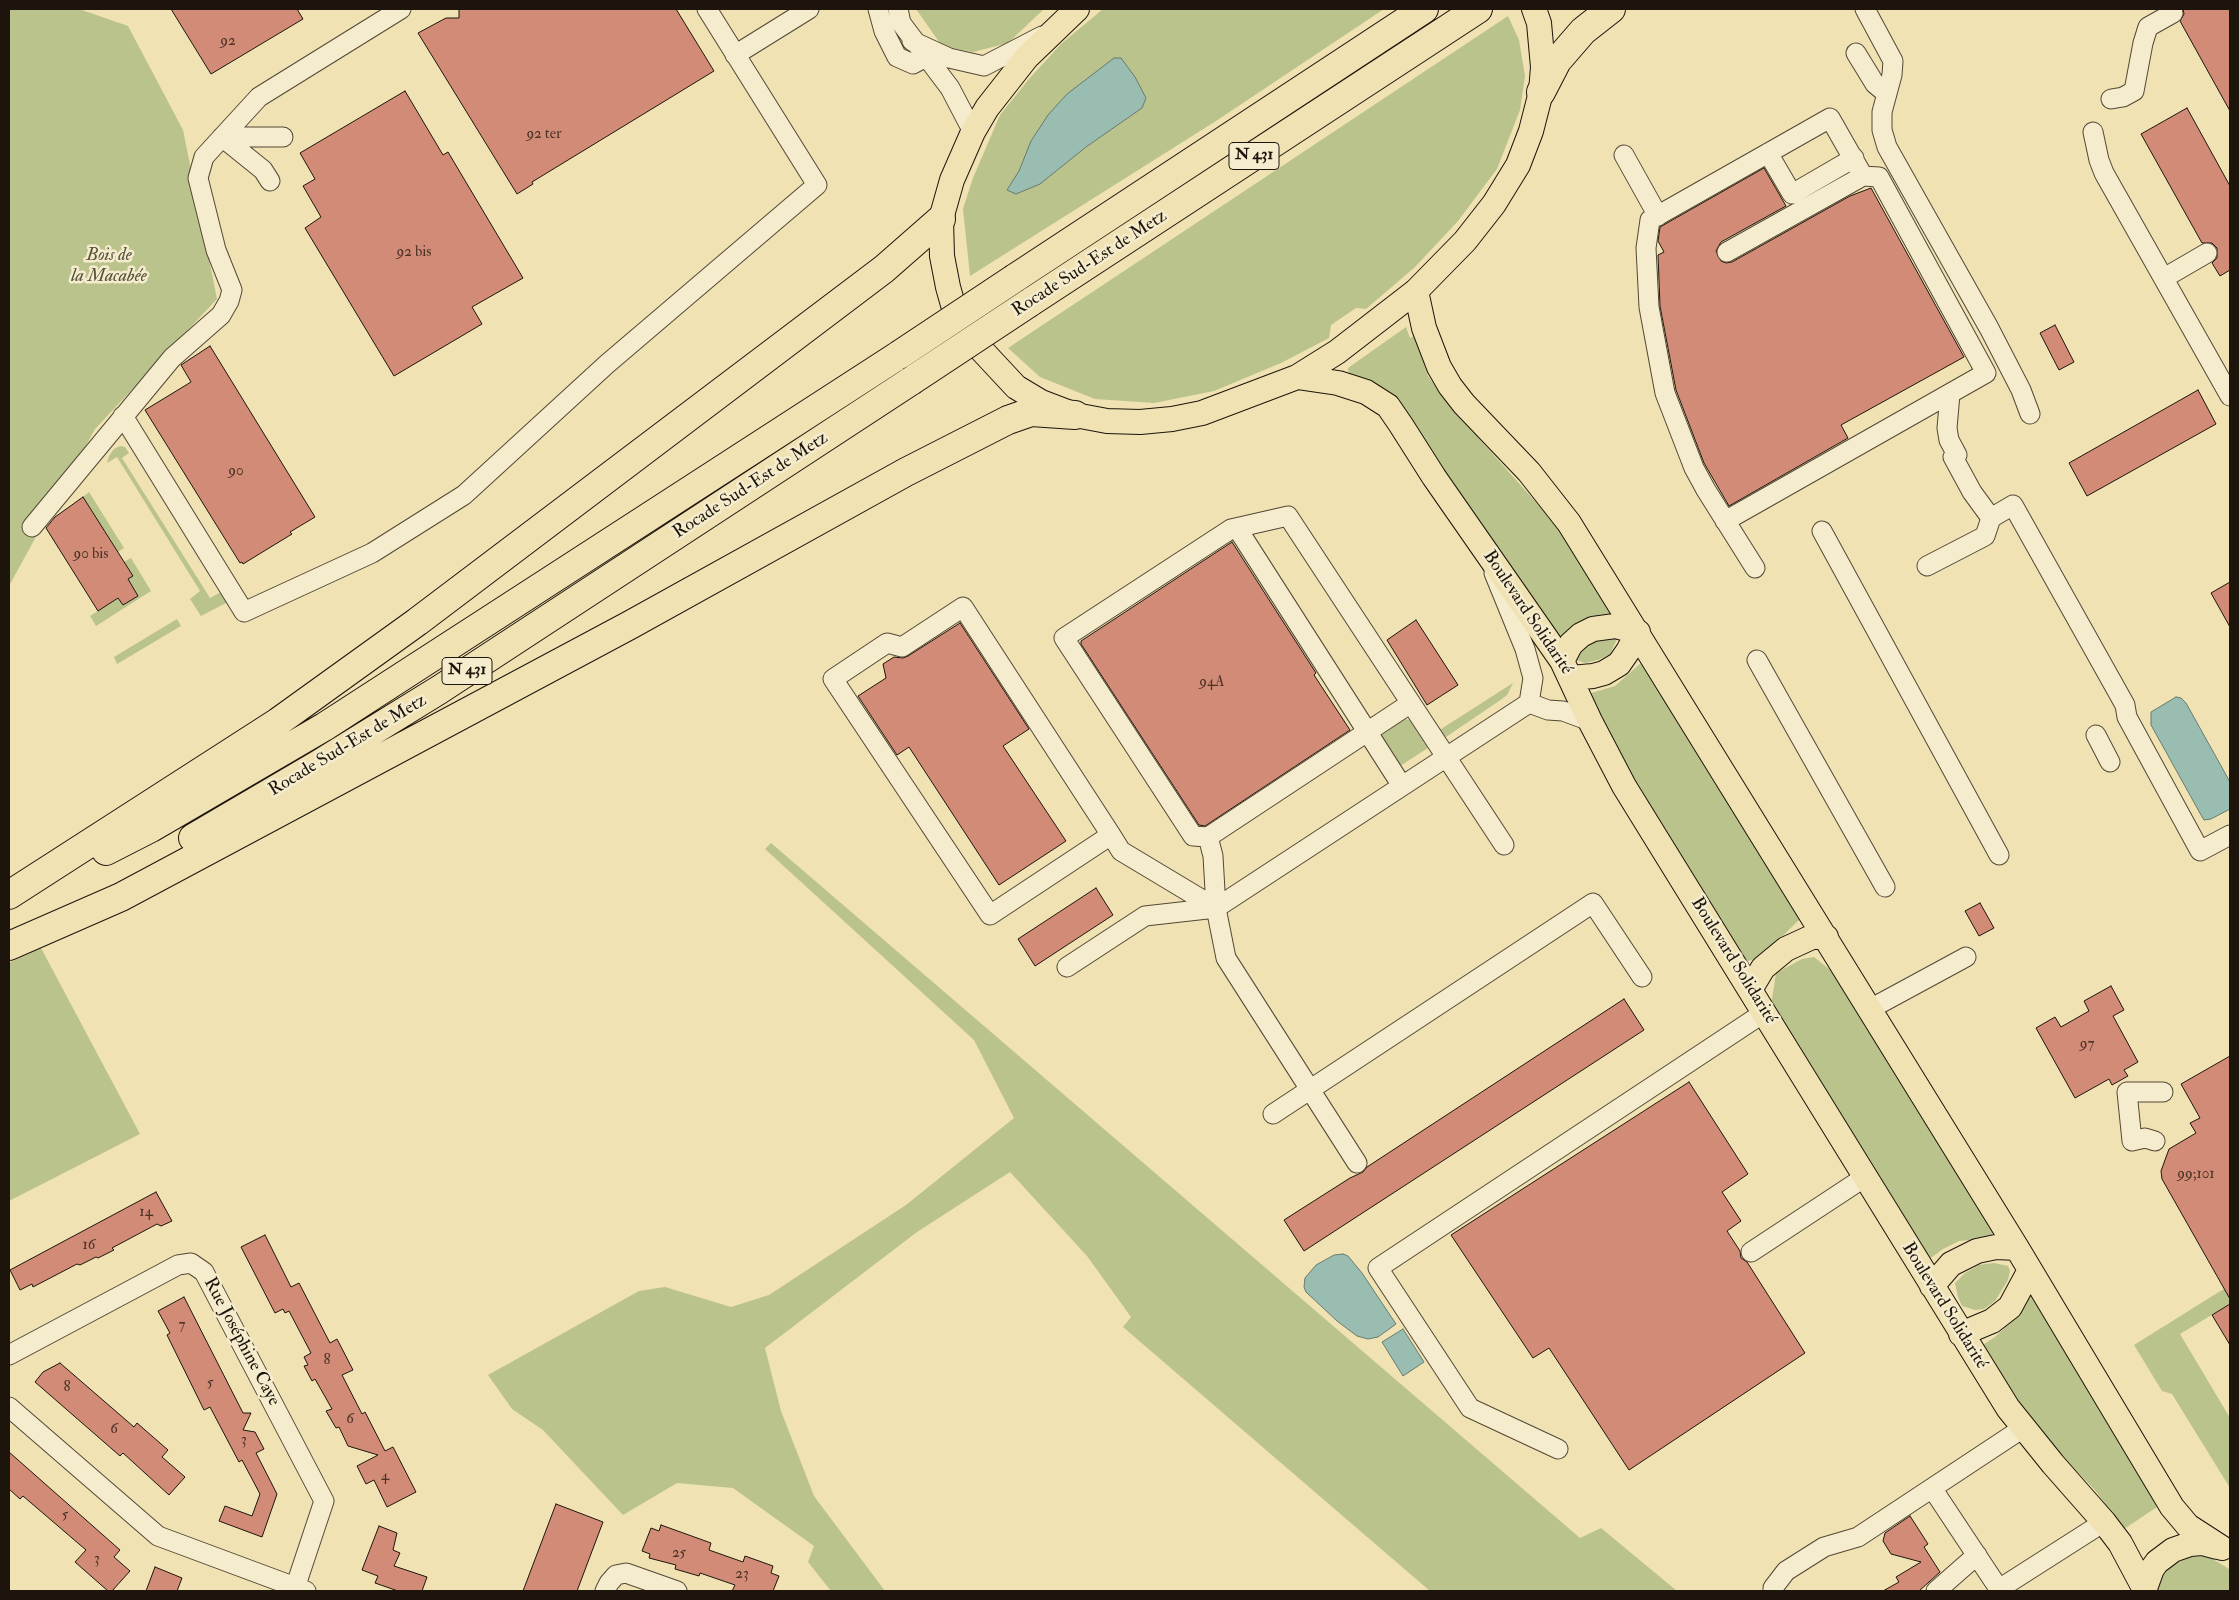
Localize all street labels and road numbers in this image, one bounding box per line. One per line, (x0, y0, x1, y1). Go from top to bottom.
road number: N 431 (1229, 142, 1279, 170)
street label: Rocade Sud-Est de Metz (1009, 206, 1171, 322)
street label: Rocade Sud-Est de Metz (670, 428, 832, 544)
street label: Boulevard Solidarité (1477, 547, 1577, 679)
road number: N 431 (442, 658, 492, 684)
street label: Rocade Sud-Est de Metz (265, 690, 431, 802)
street label: Boulevard Solidarité (1685, 894, 1781, 1028)
street label: Boulevard Solidarité (1896, 1239, 1992, 1373)
street label: Rue Joséphine Caye (198, 1274, 284, 1410)

